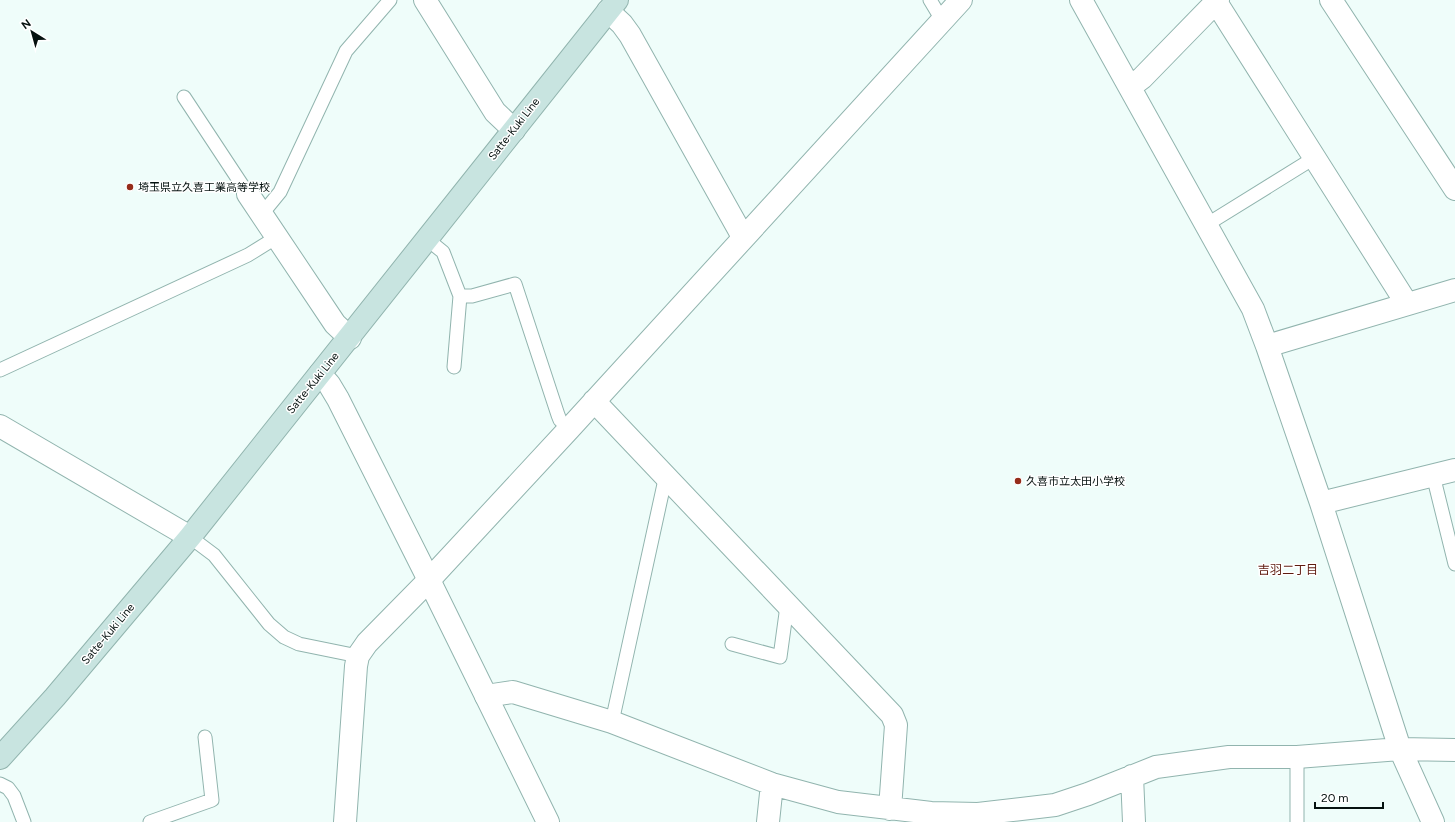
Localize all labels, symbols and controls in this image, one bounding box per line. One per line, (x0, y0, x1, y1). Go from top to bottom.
north arrow (12, 12, 52, 52)
text: N (19, 17, 34, 32)
street label: Satte-Kuki Line (486, 95, 542, 163)
place label: 埼玉県立久喜工業高等学校 (138, 181, 270, 194)
marker: 埼玉県立久喜工業高等学校 (125, 182, 135, 192)
street label: Satte-Kuki Line (284, 350, 342, 416)
place label: 久喜市立太田小学校 (1026, 475, 1125, 488)
marker: 久喜市立太田小学校 (1013, 476, 1023, 486)
district label: 吉羽二丁目 (1258, 563, 1318, 577)
street label: Satte-Kuki Line (79, 601, 137, 667)
scale bar (1315, 784, 1383, 810)
text: 20 m (1321, 791, 1349, 805)

